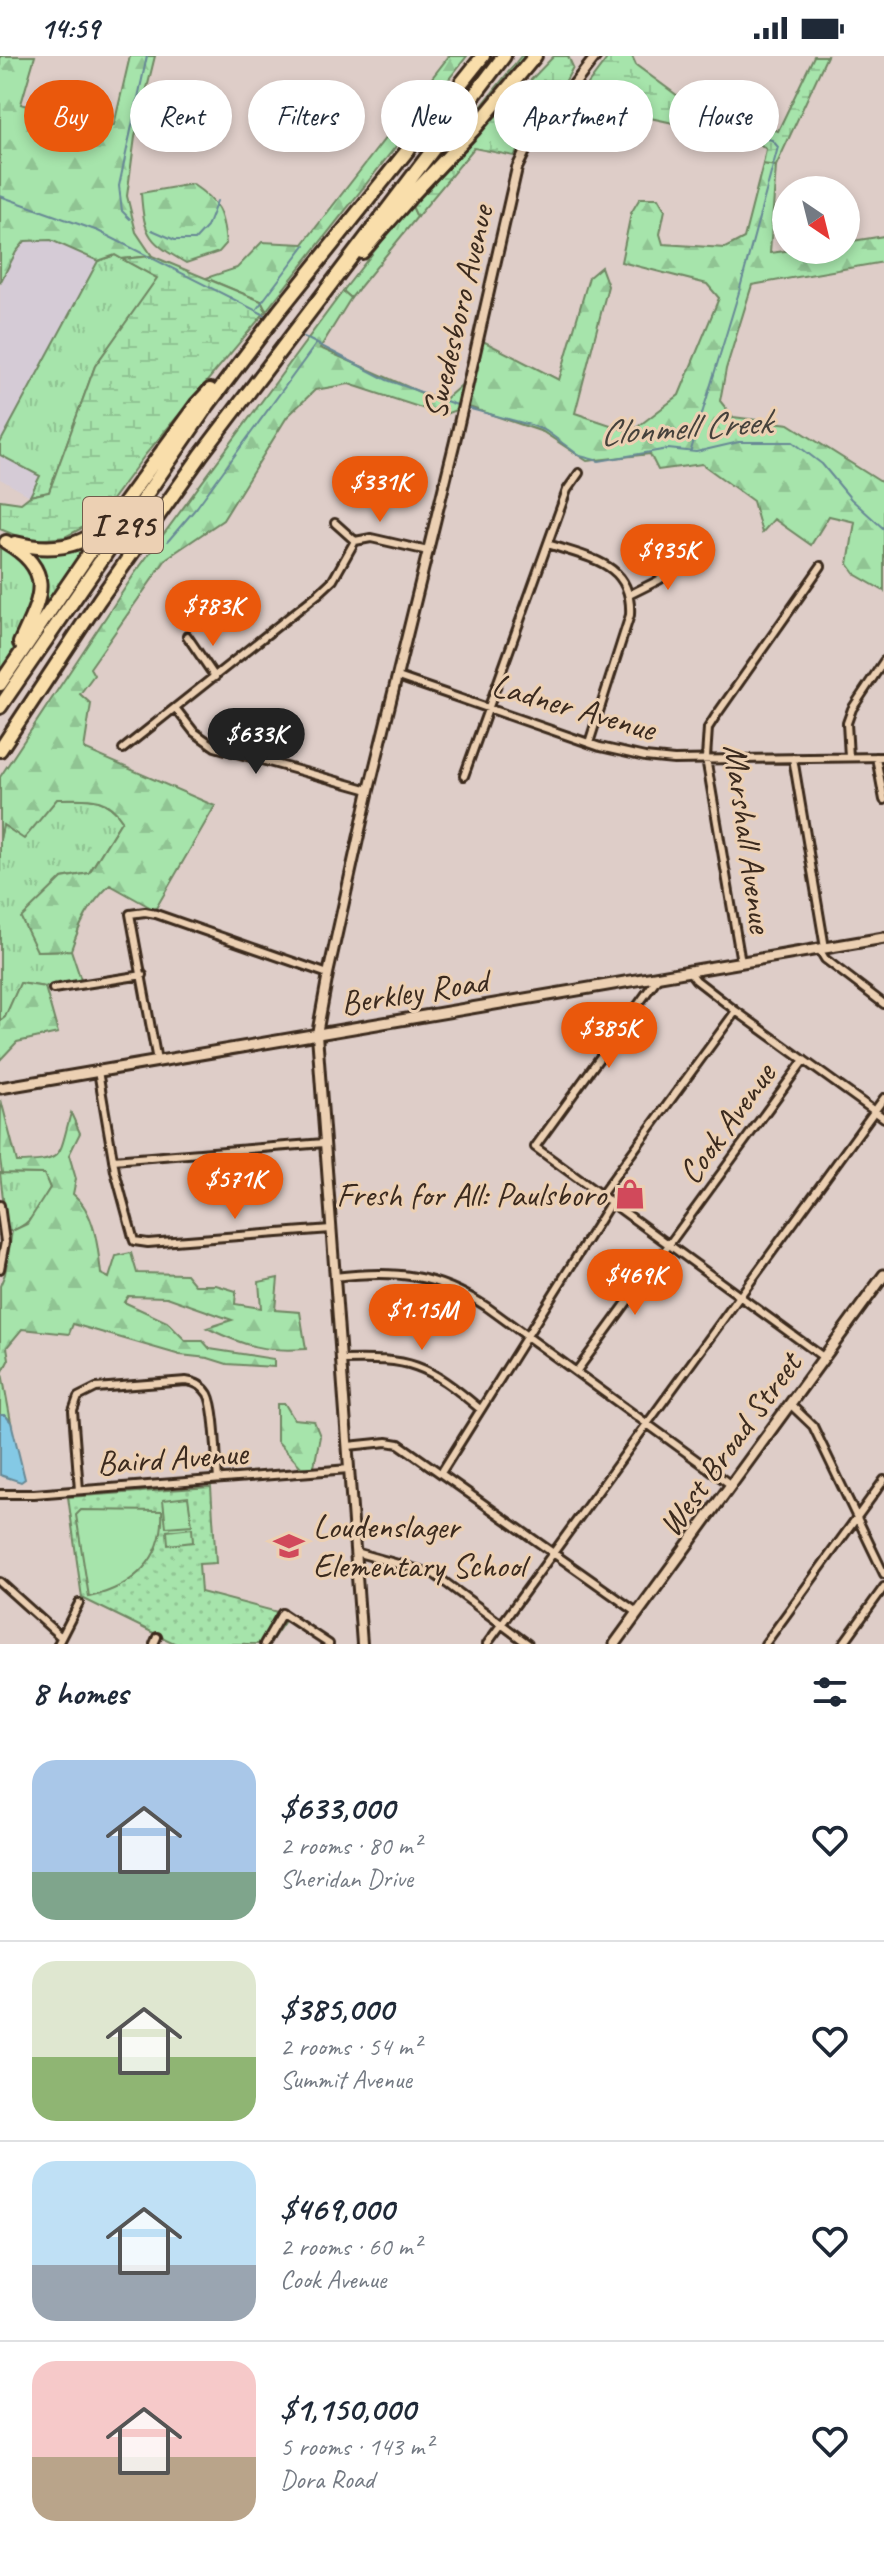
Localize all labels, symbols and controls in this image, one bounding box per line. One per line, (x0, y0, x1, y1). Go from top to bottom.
text: 14:59 (40, 9, 99, 47)
chip: Buy (24, 80, 114, 152)
chip: Rent (130, 80, 232, 152)
chip: Filters (248, 80, 365, 152)
chip: New (381, 80, 478, 152)
chip: Apartment (494, 80, 653, 152)
chip: House (669, 80, 779, 152)
north arrow (772, 176, 860, 264)
map controls (772, 176, 860, 264)
street label: Swedesboro Avenue (412, 198, 504, 423)
water label: Clonmell Creek (598, 398, 778, 456)
pin: $331K (324, 456, 436, 524)
text: $331K (350, 465, 410, 498)
road number: I 295 (83, 497, 163, 553)
pin: $935K (612, 524, 724, 592)
text: $935K (638, 533, 698, 566)
pin: $783K (157, 580, 269, 648)
text: $783K (183, 589, 243, 622)
street label: Ladner Avenue (487, 663, 662, 751)
pin: $633K (200, 708, 312, 776)
text: $633K (226, 717, 286, 750)
street label: Marshall Avenue (714, 741, 783, 937)
street label: Berkley Road (338, 958, 496, 1024)
pin: $385K (553, 1002, 665, 1070)
text: $385K (579, 1011, 639, 1044)
street label: Cook Avenue (668, 1053, 786, 1192)
pin: $571K (179, 1153, 291, 1221)
text: $571K (205, 1162, 265, 1195)
place label: Fresh for All: Paulsboro (336, 1173, 608, 1216)
shop icon: Fresh for All: Paulsboro (613, 1177, 647, 1211)
pin: $469K (579, 1249, 691, 1317)
text: $469K (605, 1258, 665, 1291)
pin: $1.15M (357, 1284, 487, 1352)
text: $1.15M (387, 1293, 457, 1326)
street label: West Broad Street (648, 1341, 813, 1545)
street label: Baird Avenue (95, 1431, 251, 1484)
place label: Loudenslager Elementary School (313, 1505, 532, 1587)
school or university icon: Loudenslager Elementary School (272, 1529, 306, 1563)
icon: filters (808, 1670, 852, 1714)
text: 8 homes (32, 1671, 128, 1714)
text: $633,000 (280, 1786, 395, 1829)
icon: home (96, 1792, 192, 1888)
icon: heart (808, 1818, 852, 1862)
text: 2 rooms · 80 m² (280, 1829, 421, 1862)
text: Sheridan Drive (280, 1862, 413, 1895)
text: $385,000 (280, 1987, 393, 2030)
icon: home (96, 1993, 192, 2089)
icon: heart (808, 2019, 852, 2063)
text: 2 rooms · 54 m² (280, 2030, 421, 2063)
text: Summit Avenue (280, 2063, 412, 2096)
text: $469,000 (280, 2187, 394, 2230)
icon: home (96, 2193, 192, 2289)
icon: heart (808, 2219, 852, 2263)
text: 2 rooms · 60 m² (280, 2230, 421, 2263)
text: Cook Avenue (280, 2263, 386, 2296)
text: $1,150,000 (280, 2387, 415, 2430)
icon: home (96, 2393, 192, 2489)
icon: heart (808, 2419, 852, 2463)
text: 5 rooms · 143 m² (280, 2430, 432, 2463)
text: Dora Road (280, 2463, 374, 2496)

